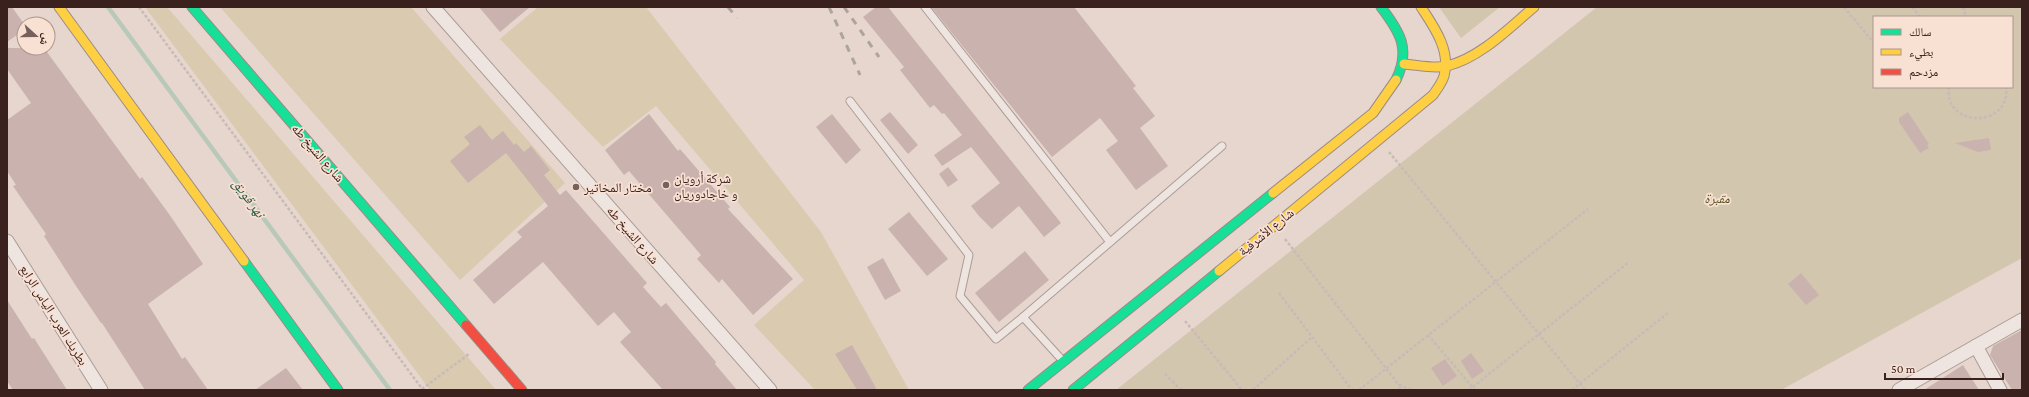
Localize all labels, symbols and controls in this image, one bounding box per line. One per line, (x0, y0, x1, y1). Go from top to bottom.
north arrow (16, 16, 56, 56)
legend (1873, 16, 2013, 88)
text: سالك (1909, 25, 1931, 39)
text: ش (36, 31, 53, 47)
text: بطيء (1909, 45, 1933, 62)
text: مزدحم (1909, 65, 1938, 80)
street label: شارع الشيخ طه (287, 121, 347, 186)
place label: شركة أرويان و خاجادوريان (674, 171, 738, 202)
water label: نهر قويق (229, 176, 270, 223)
place label: مختار المخاتير (583, 180, 652, 196)
marker: شركة أرويان و خاجادوريان (661, 180, 671, 190)
marker: مختار المخاتير (571, 182, 581, 192)
park label: مقبرة (1704, 191, 1730, 206)
street label: شارع الشيخ طه (602, 203, 662, 268)
street label: شارع الأشرفية (1235, 205, 1298, 260)
street label: بطريك العرب الياس الرابع (15, 262, 91, 369)
scale bar (1885, 355, 2003, 381)
text: 50 m (1891, 362, 1916, 376)

